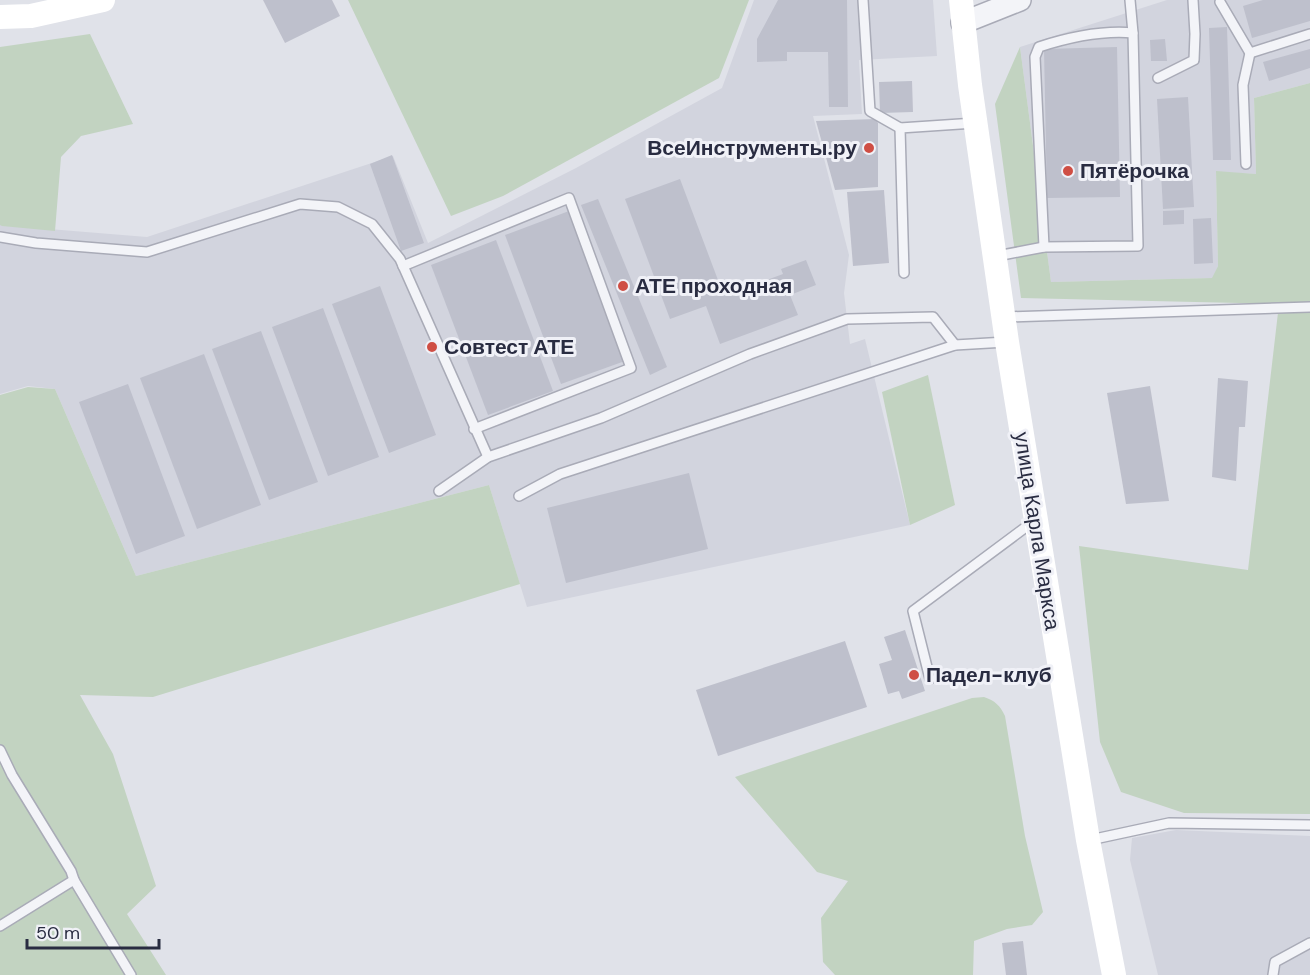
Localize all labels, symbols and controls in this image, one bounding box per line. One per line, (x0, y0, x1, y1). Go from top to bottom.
place label: ВсеИнструменты.ру (647, 134, 857, 162)
marker: ВсеИнструменты.ру (862, 141, 876, 155)
place label: Пятёрочка (1080, 157, 1189, 185)
marker: Пятёрочка (1061, 164, 1075, 178)
place label: АТЕ проходная (635, 272, 792, 300)
marker: АТЕ проходная (616, 279, 630, 293)
place label: Совтест АТЕ (444, 333, 574, 361)
marker: Совтест АТЕ (425, 340, 439, 354)
street label: улица Карла Маркса (1007, 430, 1067, 632)
place label: Падел-клуб (926, 661, 1052, 689)
marker: Падел-клуб (907, 668, 921, 682)
scale bar (27, 912, 159, 950)
text: 50 m (36, 921, 80, 945)

